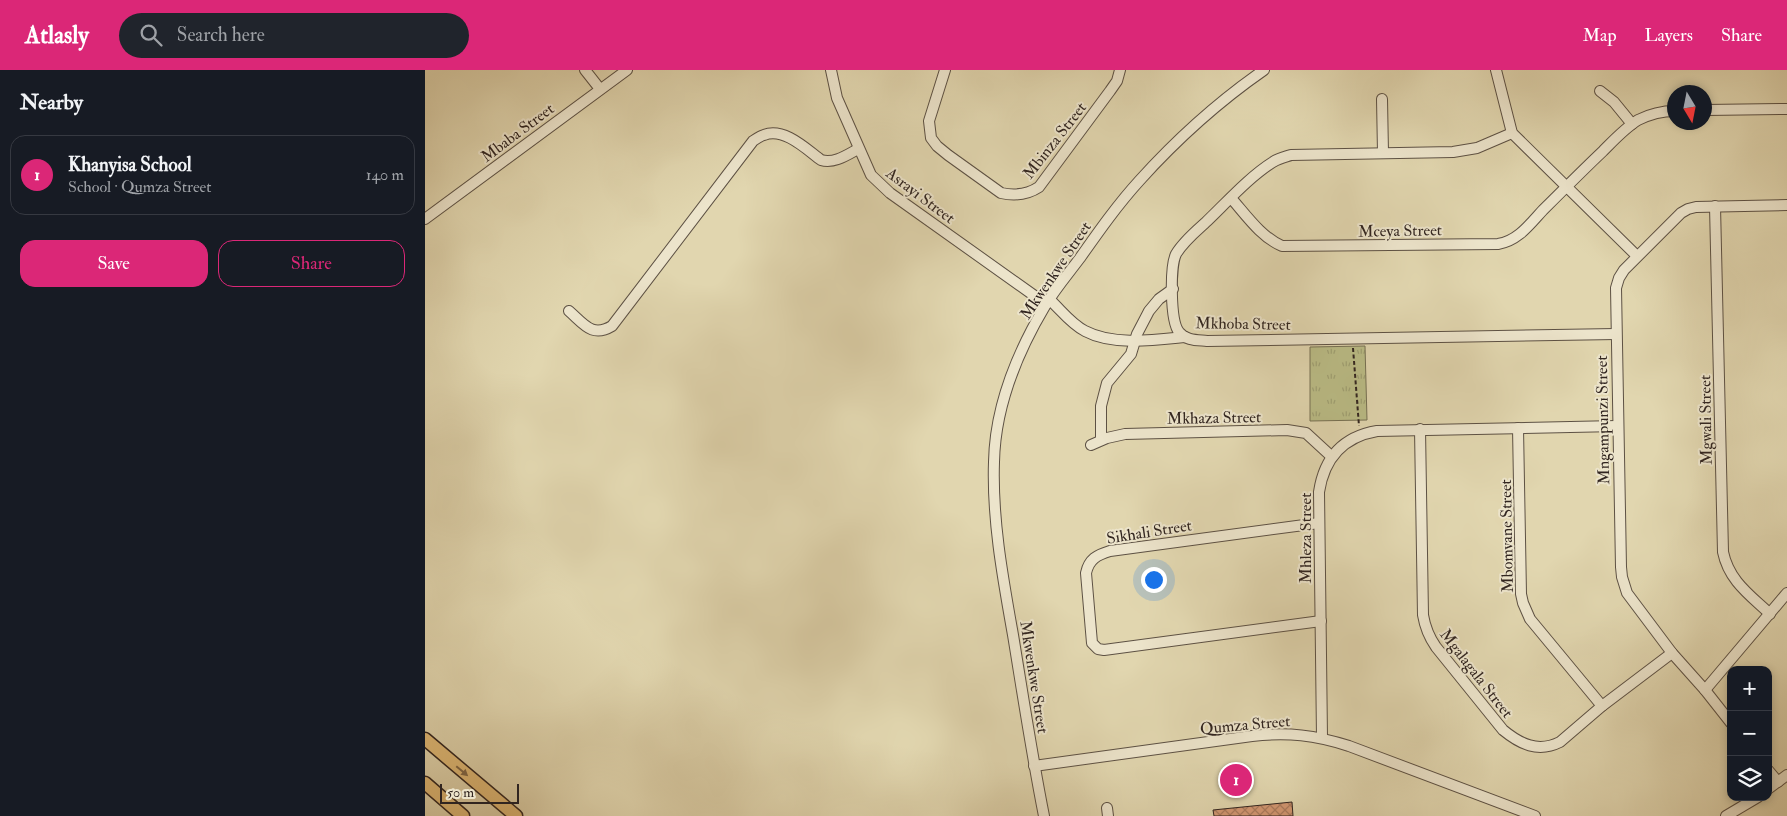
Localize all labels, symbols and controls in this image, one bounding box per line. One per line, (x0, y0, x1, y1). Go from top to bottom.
search box (119, 13, 469, 58)
text: Atlasly (25, 20, 89, 51)
icon: search (137, 21, 165, 49)
text: Search here (177, 23, 265, 47)
text: Map (1583, 24, 1617, 47)
text: Layers (1645, 24, 1693, 47)
text: Share (1721, 24, 1762, 47)
north arrow (1667, 85, 1712, 130)
text: Nearby (20, 89, 83, 116)
street label: Mbinza Street (1019, 98, 1091, 183)
street label: Mbaba Street (477, 99, 558, 167)
text: Khanyisa School (68, 153, 192, 177)
street label: Asrayi Street (881, 163, 959, 228)
text: 1 (34, 165, 40, 185)
text: 140 m (366, 165, 404, 185)
text: School · Qumza Street (68, 177, 211, 197)
street label: Mkwenkwe Street (1016, 218, 1096, 323)
street label: Mceya Street (1358, 220, 1442, 242)
button: Save (20, 240, 208, 287)
button: Share (218, 240, 405, 287)
street label: Mkhoba Street (1195, 313, 1291, 335)
street label: Mngampunzi Street (1592, 355, 1615, 485)
street label: Mgwali Street (1695, 375, 1717, 465)
street label: Mkhaza Street (1167, 407, 1261, 429)
street label: Mbomvane Street (1496, 479, 1518, 593)
street label: Mhleza Street (1296, 493, 1316, 583)
street label: Sikhali Street (1105, 515, 1193, 549)
your location (1141, 567, 1167, 593)
street label: Mkwenkwe Street (1015, 619, 1053, 735)
street label: Mgalagala Street (1435, 625, 1517, 722)
map controls (1727, 666, 1772, 801)
button: + (1727, 666, 1772, 711)
street label: Qumza Street (1199, 711, 1291, 739)
button: − (1727, 711, 1772, 756)
button: layers (1727, 756, 1772, 801)
pin: 1 (1220, 761, 1252, 799)
one-way arrow (455, 765, 468, 776)
scale bar (440, 781, 519, 804)
text: 50 m (447, 784, 474, 801)

